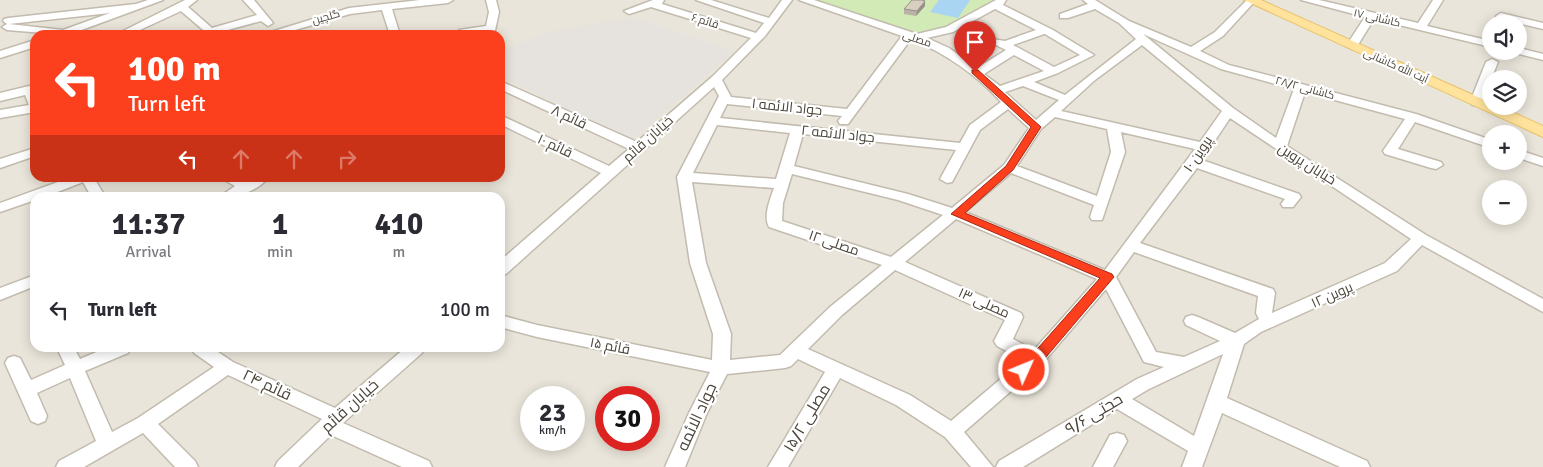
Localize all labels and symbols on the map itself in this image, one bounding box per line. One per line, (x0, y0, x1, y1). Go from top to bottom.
street label: کاشانی ۱۷ (1352, 6, 1402, 30)
street label: گلچین (311, 7, 341, 27)
street label: قائم ۶ (690, 11, 720, 32)
pin (954, 21, 996, 72)
street label: مصلی (901, 28, 933, 50)
street label: آیت الله کاشانی (1362, 44, 1431, 86)
street label: کاشانی ۲۸/۲ (1274, 74, 1336, 102)
street label: جواد الائمه ۱ (751, 95, 823, 119)
street label: قائم ۸ (548, 101, 590, 134)
street label: خیابان قائم (619, 112, 677, 167)
street label: جواد الائمه ۲ (800, 122, 876, 146)
street label: قائم ۱۰ (534, 131, 575, 162)
street label: پروین ۱۰ (1180, 132, 1217, 176)
street label: خیابان پروین (1274, 139, 1339, 189)
street label: مصلی ۱۲ (806, 226, 862, 260)
street label: پروین ۱۲ (1308, 278, 1356, 313)
street label: مصلی ۱۳ (956, 284, 1012, 322)
street label: قائم ۱۵ (588, 334, 632, 359)
position arrow (997, 343, 1049, 395)
street label: قائم ۲۴ (239, 365, 295, 406)
street label: خیابان قائم (317, 375, 384, 438)
street label: جواد الائمه (673, 380, 721, 454)
street label: مصلی ۱۵/۲ (779, 381, 835, 455)
speed limit sign: 30 (595, 386, 660, 451)
street label: حجتی ۹/۶ (1062, 389, 1126, 439)

